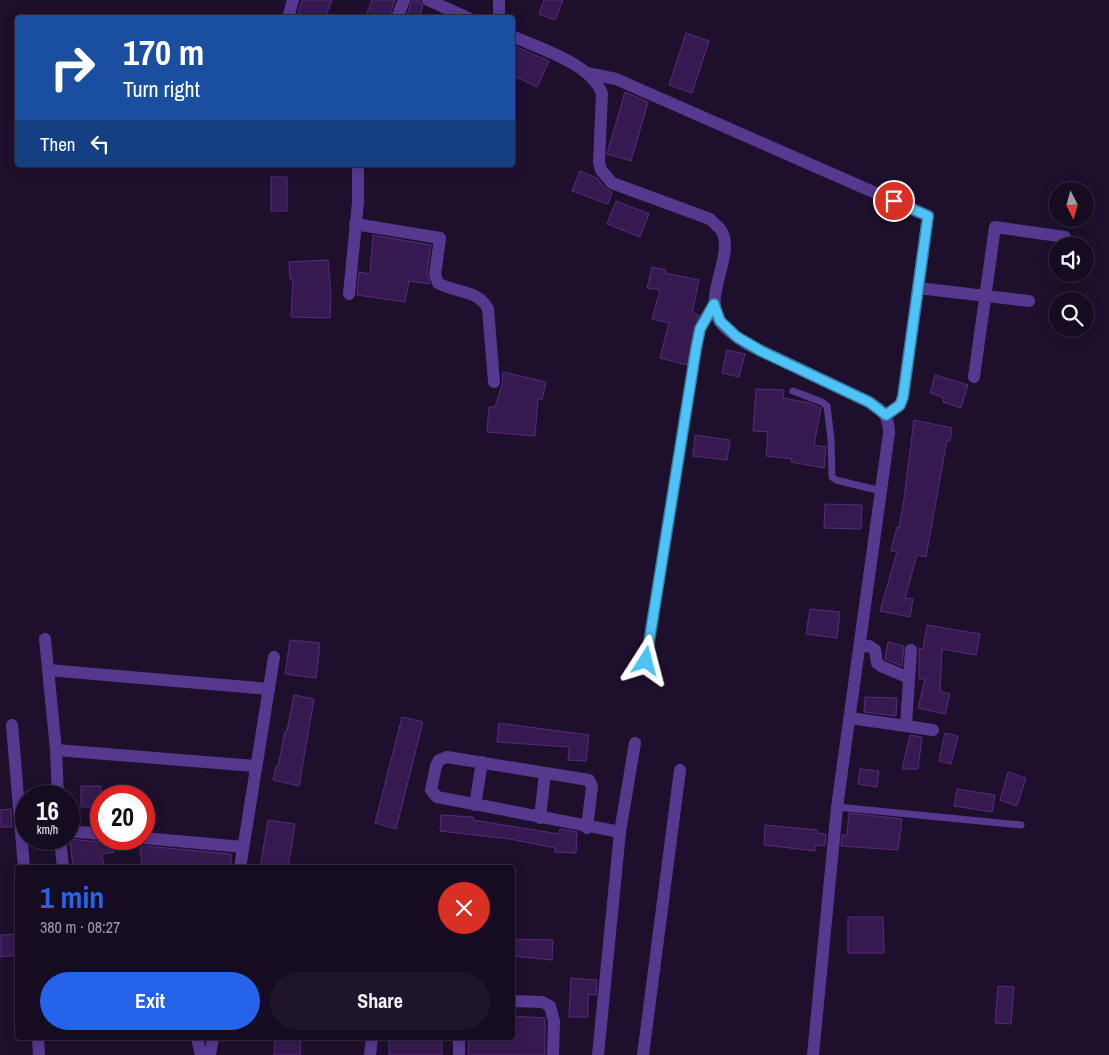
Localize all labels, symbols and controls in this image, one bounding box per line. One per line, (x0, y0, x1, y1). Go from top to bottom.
text: 170 m (123, 29, 204, 76)
icon: right (40, 35, 105, 100)
text: Turn right (123, 74, 200, 104)
icon: left (86, 130, 114, 158)
text: Then (40, 131, 76, 157)
pin (873, 180, 915, 222)
north arrow (1049, 182, 1094, 228)
map controls (1049, 182, 1094, 337)
icon: arrive (880, 187, 908, 215)
button: sound (1049, 237, 1094, 282)
button: search (1049, 292, 1094, 337)
position arrow (619, 634, 671, 686)
speed limit sign: 20 (90, 785, 155, 850)
text: 16 (36, 794, 59, 828)
text: km/h (37, 822, 58, 838)
text: 1 min (40, 877, 104, 917)
button: close (438, 882, 490, 934)
text: 380 m · 08:27 (40, 916, 120, 938)
button: Exit (40, 972, 260, 1030)
button: Share (270, 972, 490, 1030)

